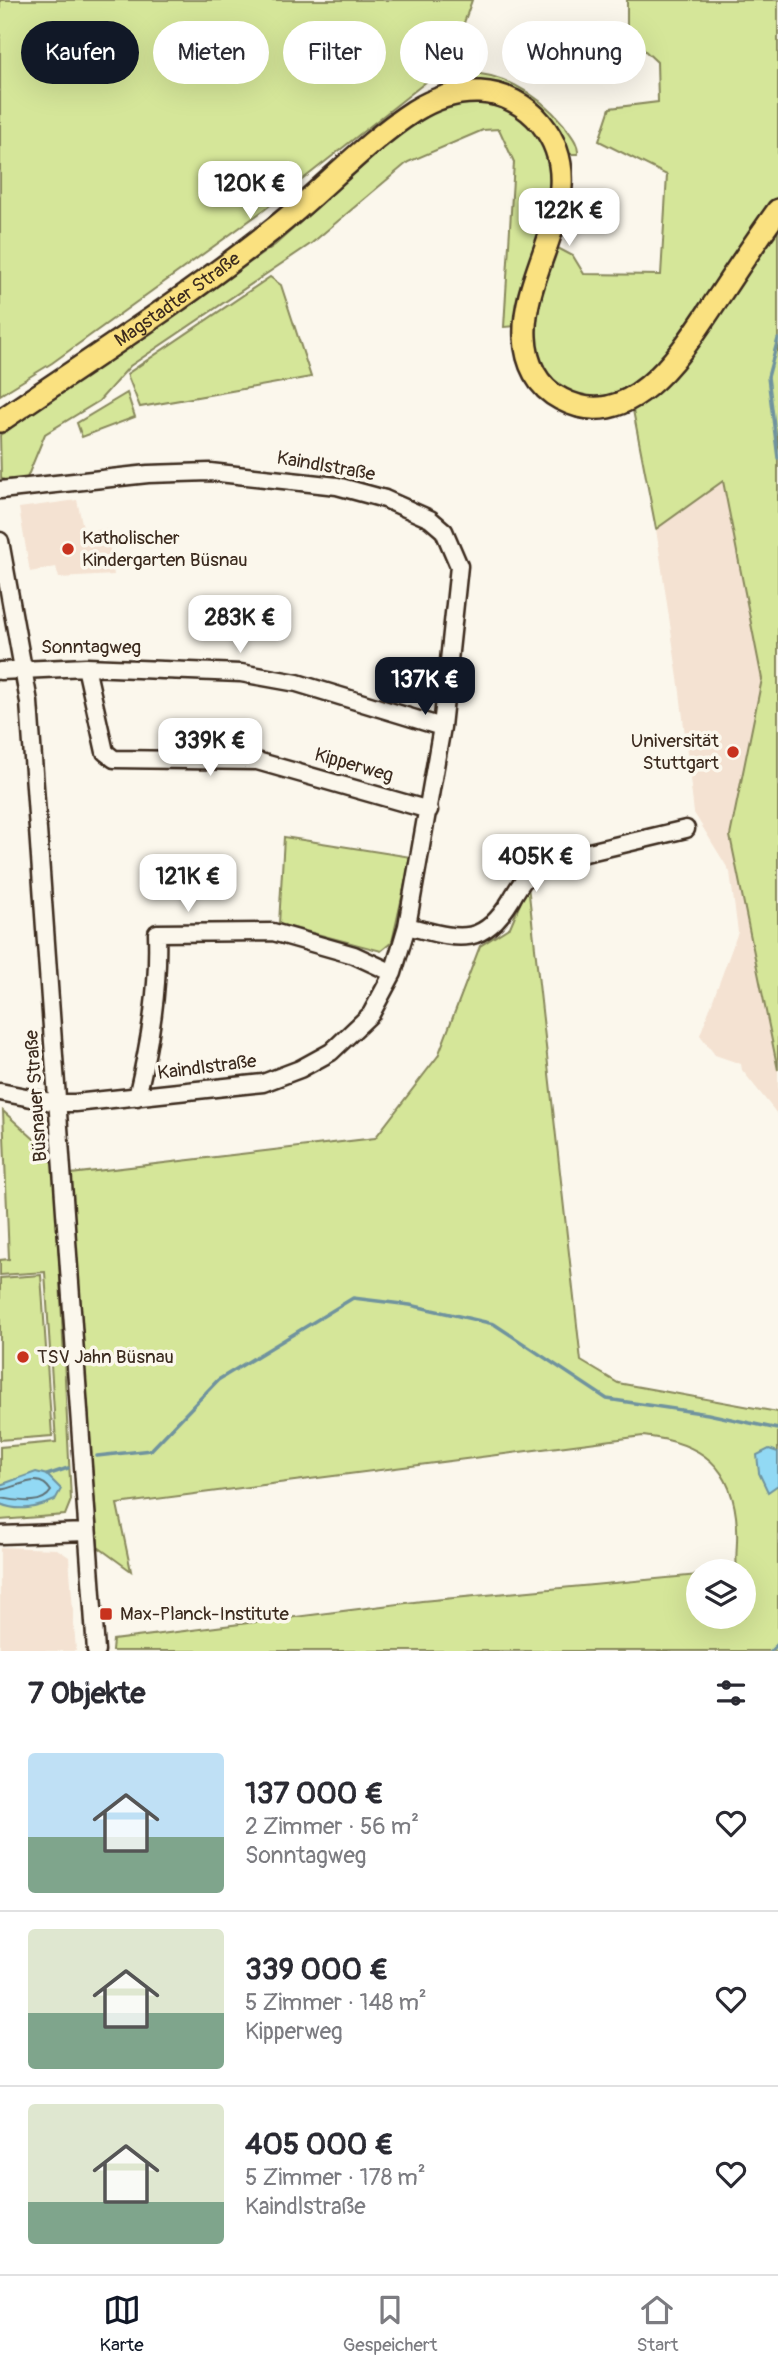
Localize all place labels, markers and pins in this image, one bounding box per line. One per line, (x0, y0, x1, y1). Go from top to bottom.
pin: 120K € (193, 162, 307, 221)
pin: 122K € (512, 188, 626, 248)
place label: Katholischer Kindergarten Büsnau (82, 526, 248, 572)
marker: Katholischer Kindergarten Büsnau (60, 541, 76, 557)
pin: 283K € (183, 596, 297, 655)
pin: 137K € (368, 658, 482, 717)
pin: 339K € (153, 718, 267, 778)
place label: Universität Stuttgart (631, 729, 719, 775)
marker: Universität Stuttgart (725, 744, 741, 760)
pin: 405K € (479, 834, 593, 894)
pin: 121K € (131, 855, 245, 914)
place label: TSV Jahn Büsnau (37, 1345, 174, 1369)
marker: TSV Jahn Büsnau (15, 1349, 31, 1365)
place label: Max-Planck-Institute (120, 1602, 290, 1626)
marker: Max-Planck-Institute (98, 1606, 114, 1622)

